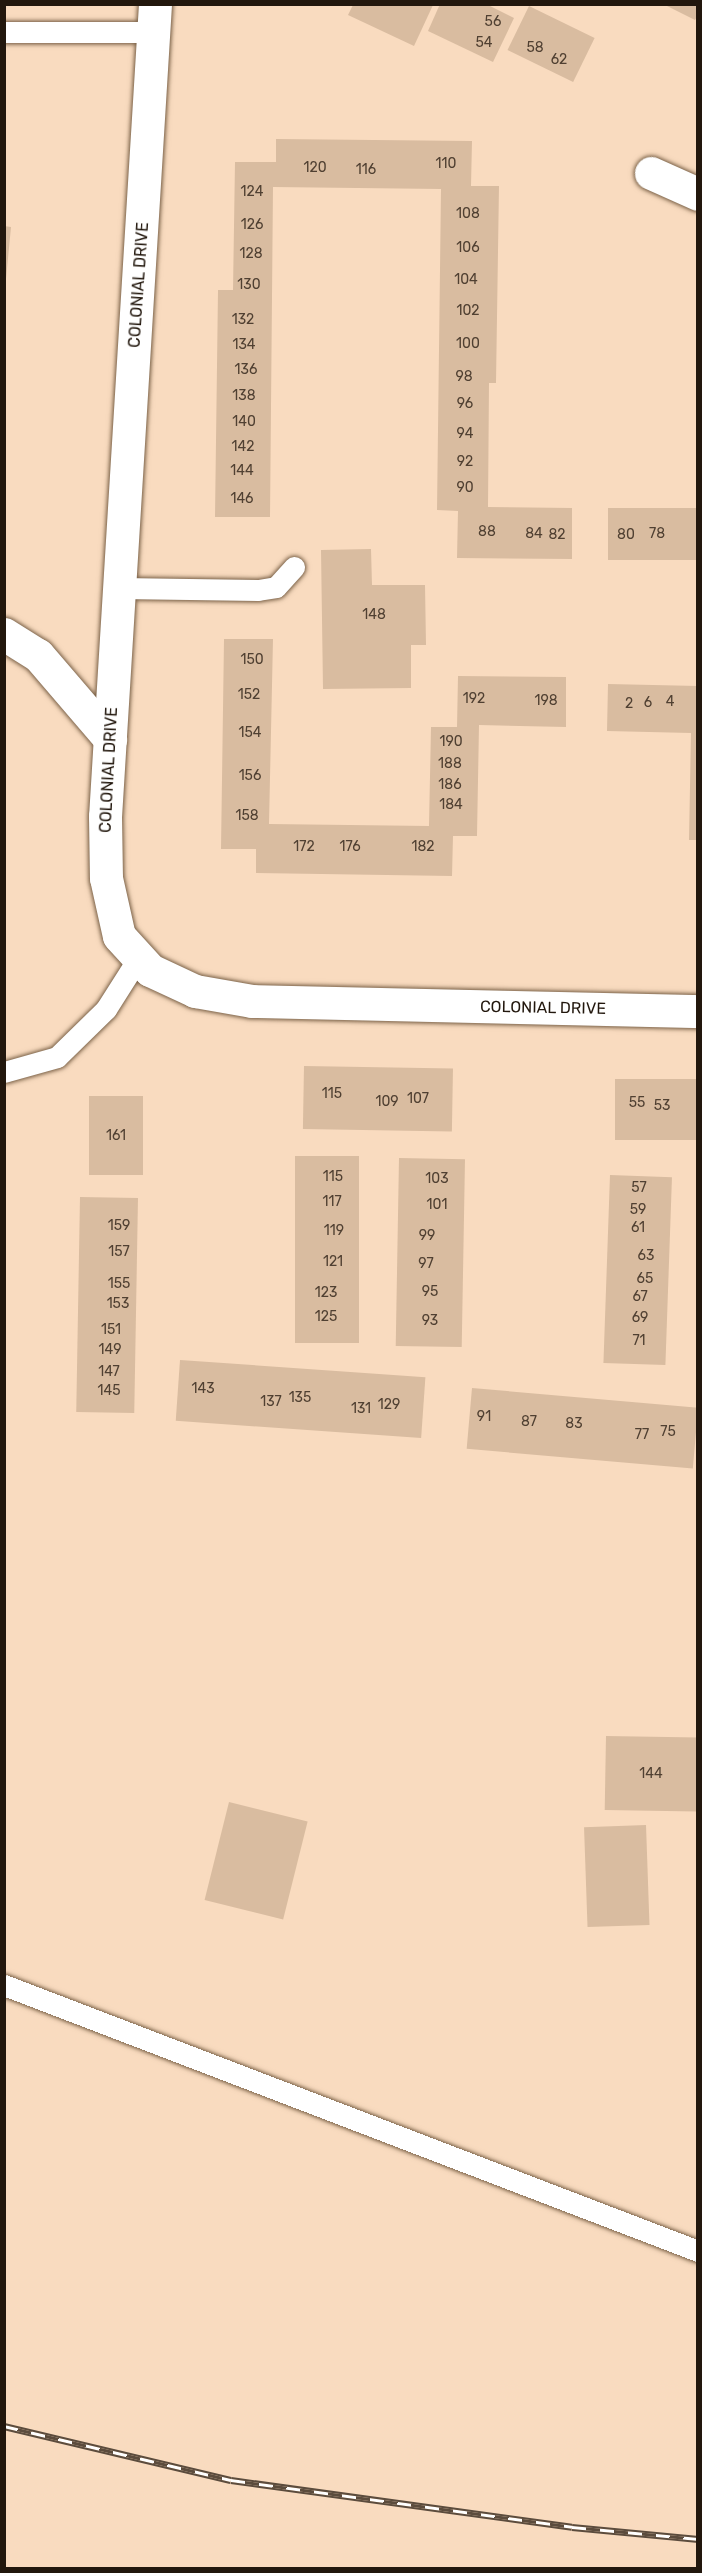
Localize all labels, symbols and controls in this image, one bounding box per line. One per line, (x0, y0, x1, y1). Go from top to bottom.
house number: 56 (485, 14, 501, 30)
house number: 54 (475, 35, 493, 51)
house number: 58 (526, 40, 544, 56)
house number: 62 (551, 52, 567, 68)
house number: 110 (436, 156, 456, 172)
house number: 120 (303, 160, 327, 176)
house number: 116 (356, 162, 376, 178)
house number: 124 (241, 184, 263, 200)
house number: 108 (456, 206, 480, 222)
house number: 126 (241, 217, 263, 233)
street label: COLONIAL DRIVE (125, 221, 153, 349)
house number: 106 (456, 240, 480, 256)
house number: 128 (239, 246, 263, 262)
house number: 104 (454, 272, 478, 288)
house number: 130 (237, 277, 261, 293)
house number: 102 (456, 303, 480, 319)
house number: 132 (232, 312, 254, 328)
house number: 100 (456, 336, 480, 352)
house number: 134 (232, 337, 256, 353)
house number: 136 (235, 362, 257, 378)
house number: 98 (455, 369, 473, 385)
house number: 138 (232, 388, 256, 404)
house number: 96 (457, 396, 473, 412)
house number: 140 (232, 414, 256, 430)
house number: 94 (457, 426, 473, 442)
house number: 142 (232, 439, 254, 455)
house number: 92 (457, 454, 473, 470)
house number: 144 (230, 463, 254, 479)
house number: 90 (456, 480, 474, 496)
house number: 146 (230, 491, 254, 507)
house number: 88 (478, 524, 496, 540)
house number: 84 (525, 526, 543, 542)
house number: 78 (649, 526, 665, 542)
house number: 82 (548, 527, 566, 543)
house number: 80 (617, 527, 635, 543)
house number: 148 (362, 607, 386, 623)
house number: 150 (240, 652, 264, 668)
house number: 152 (238, 687, 260, 703)
house number: 192 (463, 691, 485, 707)
house number: 198 (534, 693, 558, 709)
house number: 4 (666, 694, 674, 710)
house number: 6 (644, 695, 652, 711)
house number: 2 (625, 696, 633, 712)
street label: COLONIAL DRIVE (96, 706, 122, 834)
house number: 154 (238, 725, 262, 741)
house number: 190 (439, 734, 463, 750)
house number: 188 (438, 756, 462, 772)
house number: 156 (239, 768, 261, 784)
house number: 186 (438, 777, 462, 793)
house number: 184 (439, 797, 463, 813)
house number: 158 (235, 808, 259, 824)
house number: 172 (293, 839, 315, 855)
house number: 176 (339, 839, 361, 855)
house number: 182 (411, 839, 435, 855)
street label: COLONIAL DRIVE (480, 997, 606, 1019)
house number: 115 (322, 1086, 342, 1102)
house number: 107 (407, 1091, 429, 1107)
house number: 109 (375, 1094, 399, 1110)
house number: 55 (629, 1095, 645, 1111)
house number: 53 (654, 1098, 670, 1114)
house number: 161 (106, 1128, 126, 1144)
house number: 115 (323, 1169, 343, 1185)
house number: 103 (425, 1171, 449, 1187)
house number: 57 (631, 1180, 647, 1196)
house number: 117 (322, 1194, 342, 1210)
house number: 101 (427, 1197, 447, 1213)
house number: 59 (630, 1202, 646, 1218)
house number: 159 (108, 1218, 130, 1234)
house number: 61 (631, 1220, 645, 1236)
house number: 119 (324, 1223, 344, 1239)
house number: 99 (419, 1228, 435, 1244)
house number: 157 (108, 1244, 130, 1260)
house number: 63 (638, 1248, 654, 1264)
house number: 121 (323, 1254, 343, 1270)
house number: 97 (418, 1256, 434, 1272)
house number: 65 (637, 1271, 653, 1287)
house number: 155 (108, 1276, 130, 1292)
house number: 95 (422, 1284, 438, 1300)
house number: 123 (315, 1285, 337, 1301)
house number: 67 (632, 1289, 648, 1305)
house number: 153 (107, 1296, 129, 1312)
house number: 125 (315, 1309, 337, 1325)
house number: 69 (632, 1310, 648, 1326)
house number: 93 (422, 1313, 438, 1329)
house number: 151 (101, 1322, 121, 1338)
house number: 71 (632, 1333, 646, 1349)
house number: 149 (99, 1342, 121, 1358)
house number: 147 (98, 1364, 120, 1380)
house number: 143 (191, 1381, 215, 1397)
house number: 145 (97, 1383, 121, 1399)
house number: 135 (289, 1390, 311, 1406)
house number: 137 (260, 1394, 282, 1410)
house number: 129 (378, 1397, 400, 1413)
house number: 131 (351, 1401, 371, 1417)
house number: 91 (477, 1409, 491, 1425)
house number: 87 (521, 1414, 537, 1430)
house number: 83 (565, 1416, 583, 1432)
house number: 75 (660, 1424, 676, 1440)
house number: 77 (635, 1427, 649, 1443)
house number: 144 (639, 1766, 663, 1782)

